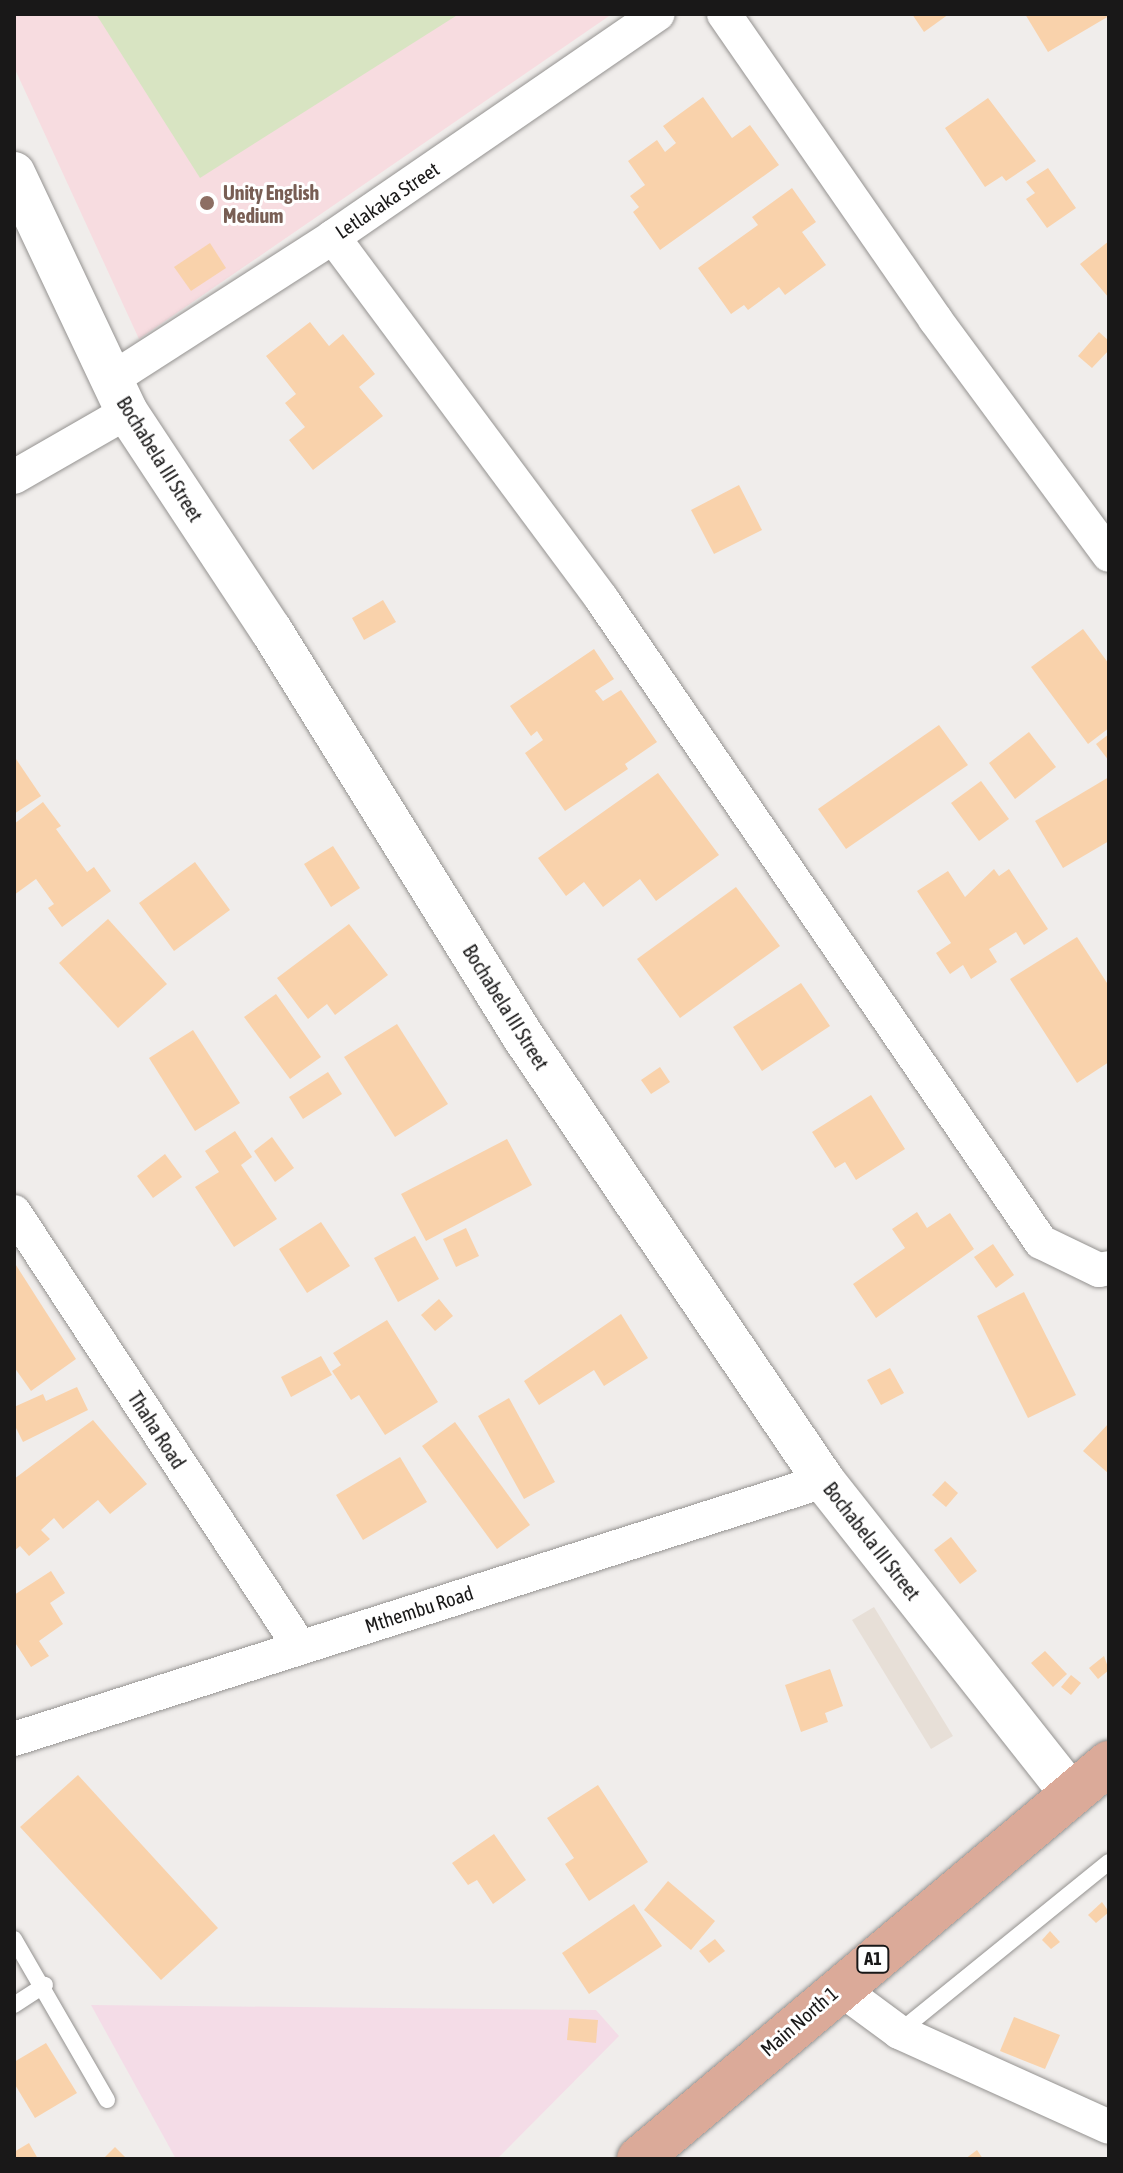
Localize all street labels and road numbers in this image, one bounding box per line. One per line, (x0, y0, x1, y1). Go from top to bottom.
street label: Letlakaka Street (331, 157, 443, 243)
street label: Bochabela III Street (112, 392, 208, 526)
street label: Bochabela III Street (458, 940, 554, 1074)
street label: Thaha Road (123, 1387, 191, 1473)
street label: Bochabela III Street (818, 1477, 926, 1605)
street label: Mthembu Road (362, 1580, 476, 1638)
road number: A1 (855, 1945, 891, 1973)
street label: Main North 1 (756, 1981, 842, 2061)

